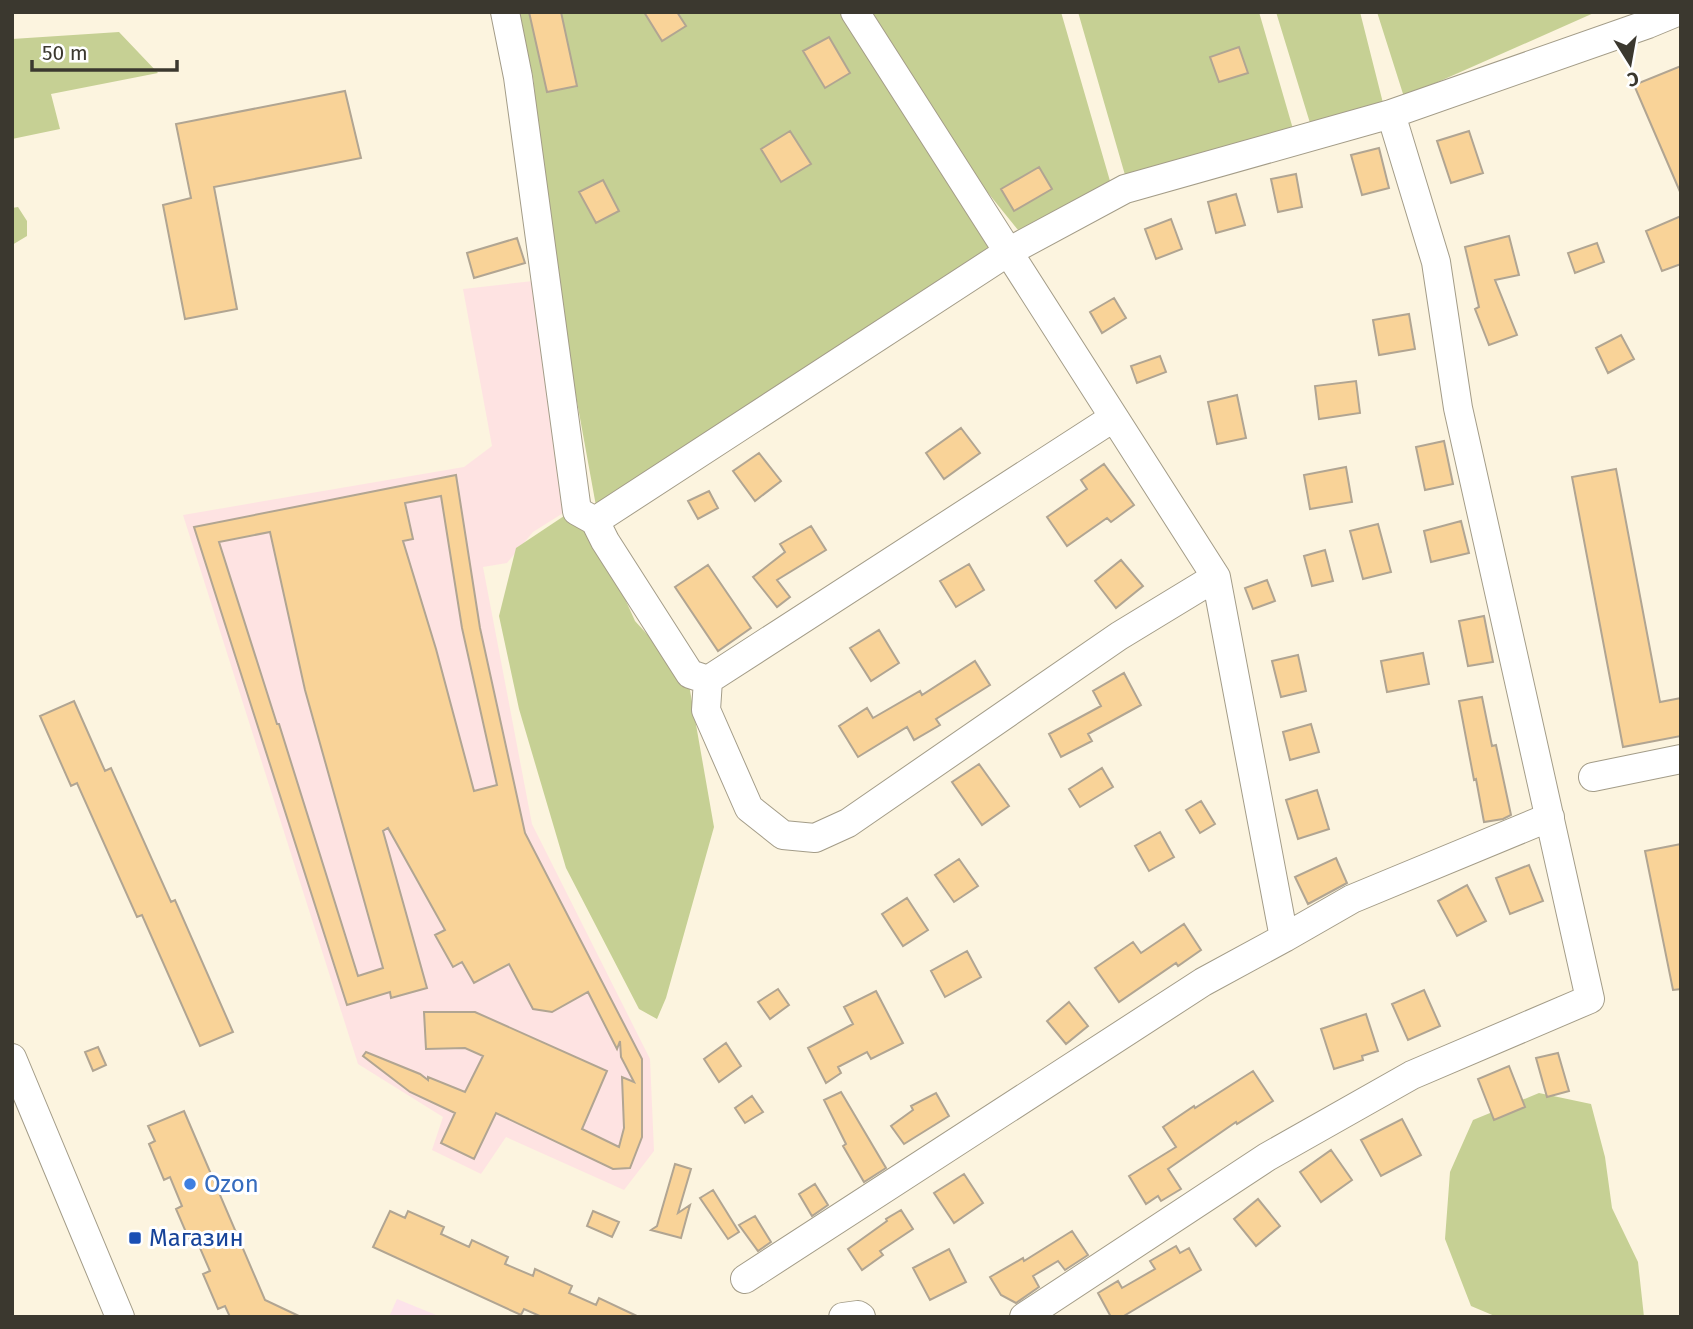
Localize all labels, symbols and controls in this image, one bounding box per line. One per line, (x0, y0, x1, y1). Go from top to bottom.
scale bar (32, 28, 177, 72)
north arrow (1595, 28, 1665, 98)
text: 50 m (42, 40, 88, 66)
text: С (1626, 67, 1641, 92)
place label: Ozon (204, 1170, 259, 1198)
marker: Ozon (182, 1176, 198, 1192)
place label: Магазин (149, 1224, 244, 1252)
marker: Магазин (127, 1230, 143, 1246)

